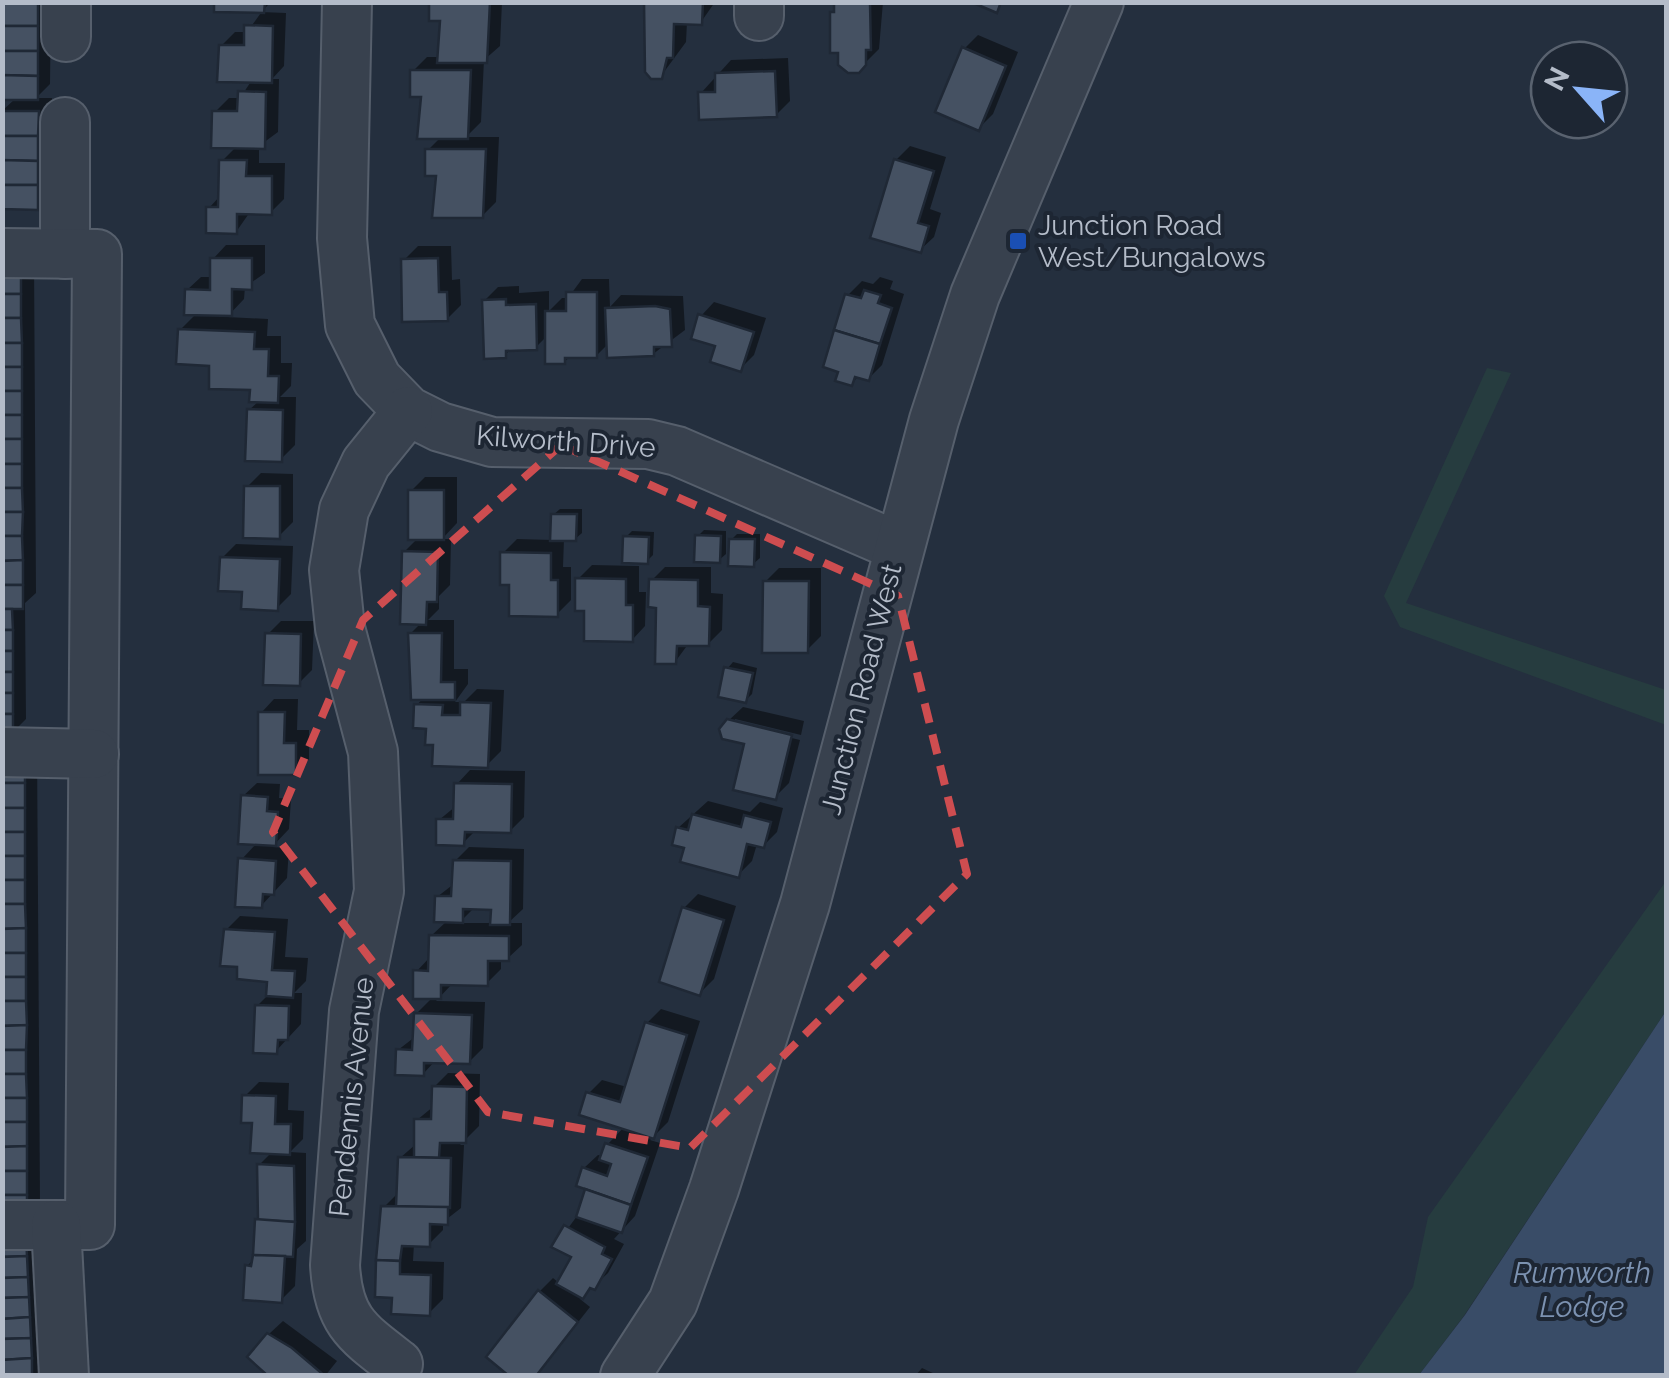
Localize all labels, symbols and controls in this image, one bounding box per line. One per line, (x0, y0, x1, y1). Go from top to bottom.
north arrow (1529, 40, 1629, 140)
text: N (1538, 62, 1577, 96)
place label: Junction Road West/Bungalows (1038, 209, 1266, 274)
marker: Junction Road West/Bungalows (1007, 230, 1029, 252)
street label: Kilworth Drive (475, 419, 657, 464)
street label: Junction Road West (814, 560, 909, 818)
street label: Pendennis Avenue (323, 976, 380, 1218)
water label: Rumworth Lodge (1513, 1255, 1651, 1324)

